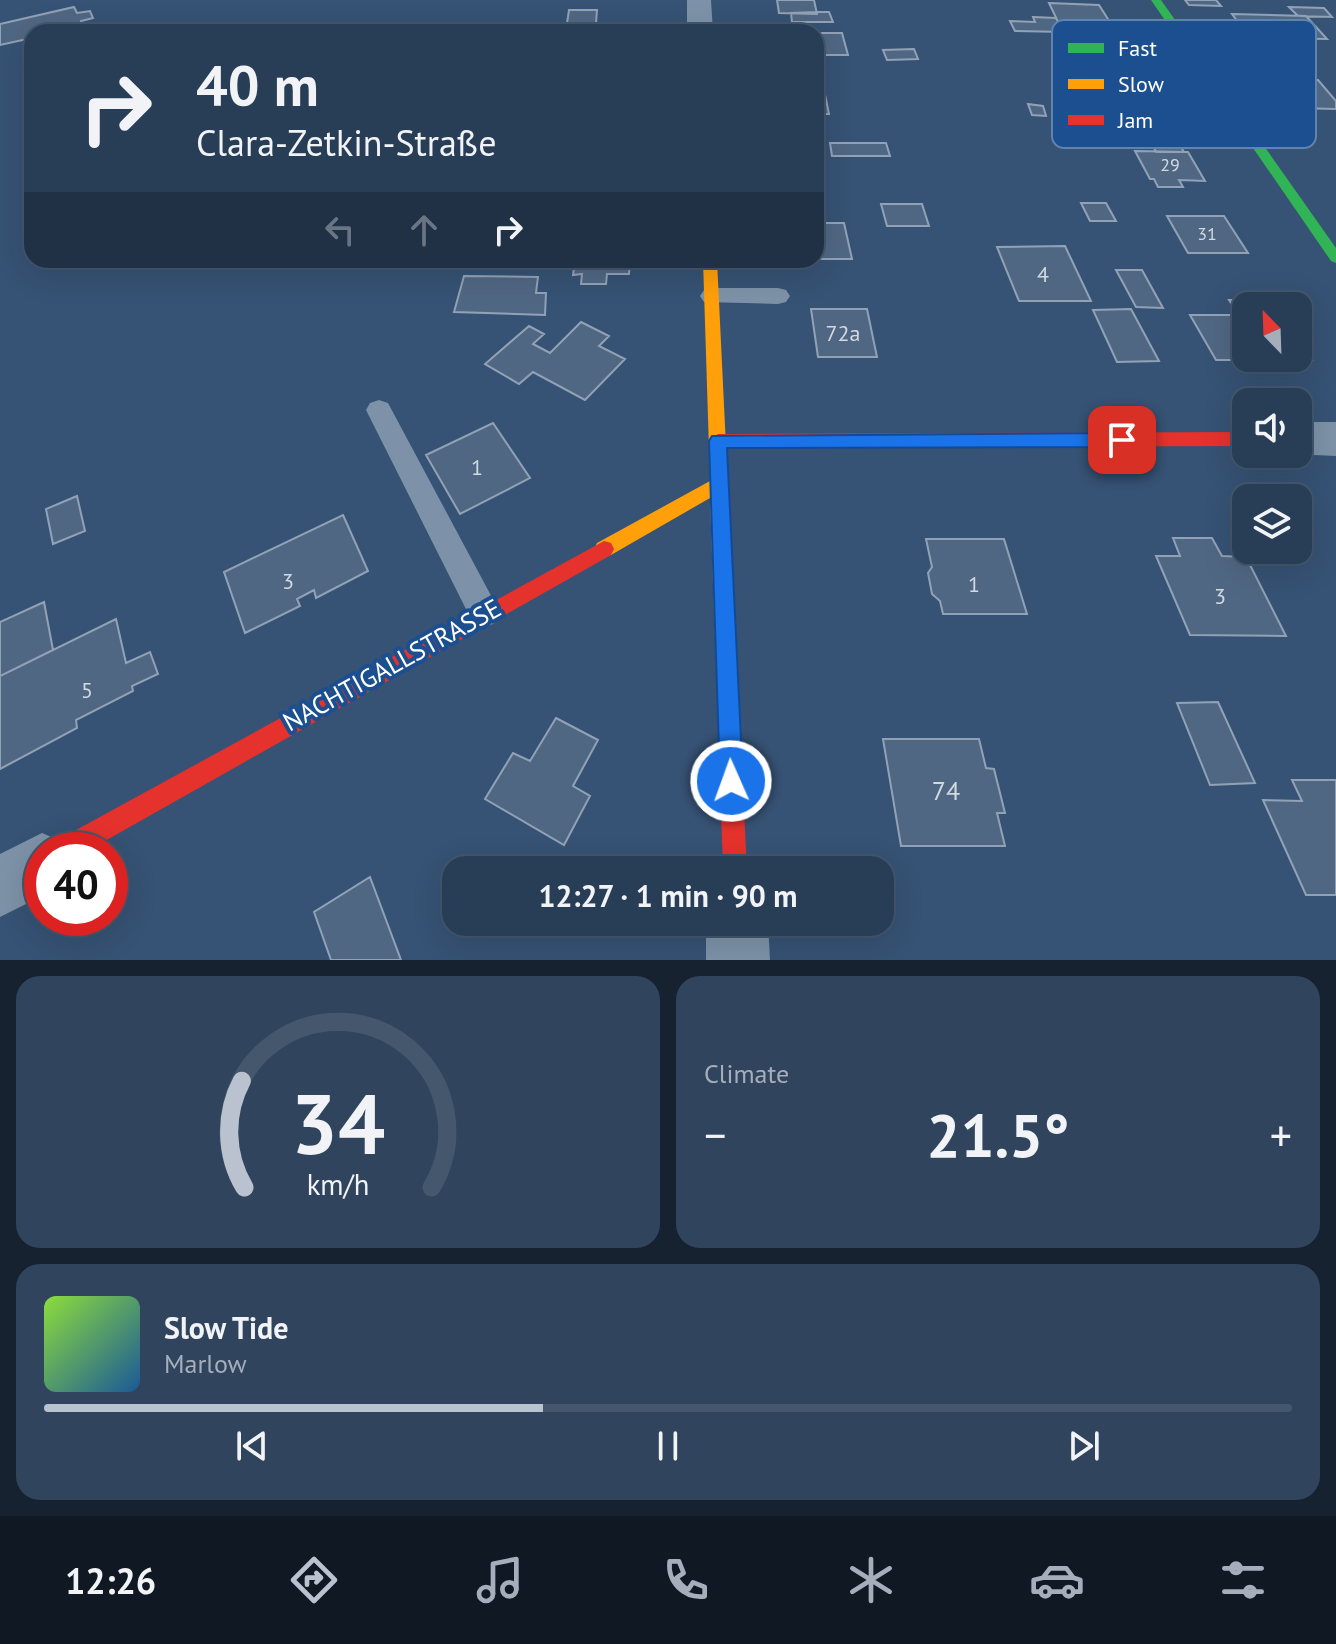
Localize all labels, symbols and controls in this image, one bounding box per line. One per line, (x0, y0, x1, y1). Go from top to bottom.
legend (1052, 20, 1316, 148)
text: Fast (1118, 34, 1158, 62)
text: 40 m (196, 49, 319, 121)
icon: right (64, 56, 168, 160)
text: Slow (1118, 70, 1164, 98)
text: Jam (1117, 106, 1153, 134)
text: Clara-Zetkin-Straße (196, 119, 496, 166)
house number: 29 (1160, 153, 1180, 176)
icon: left (318, 208, 362, 252)
icon: ahead (402, 208, 446, 252)
icon: right (486, 208, 530, 252)
house number: 31 (1197, 222, 1217, 245)
house number: 4 (1037, 260, 1049, 288)
north arrow (1232, 292, 1312, 372)
map controls (1232, 292, 1312, 564)
house number: 72a (826, 319, 860, 347)
button: sound (1232, 388, 1312, 468)
pin (1088, 406, 1156, 474)
icon: arrive (1100, 418, 1144, 462)
house number: 1 (471, 453, 483, 481)
button: layers (1232, 484, 1312, 564)
house number: 3 (282, 567, 294, 595)
house number: 1 (968, 570, 980, 598)
house number: 3 (1214, 582, 1226, 610)
street label: NACHTIGALLSTRASSE (277, 591, 507, 738)
house number: 5 (81, 676, 93, 704)
position arrow (689, 739, 773, 823)
house number: 74 (932, 774, 960, 807)
speed limit sign: 40 (24, 832, 128, 936)
text: 12:27 · 1 min · 90 m (539, 876, 797, 915)
text: Climate (704, 1057, 789, 1090)
text: 34 (291, 1069, 385, 1177)
text: 21.5° (926, 1096, 1070, 1174)
text: − (704, 1106, 726, 1163)
text: + (1270, 1106, 1292, 1163)
text: km/h (307, 1166, 369, 1203)
text: Slow Tide (164, 1308, 289, 1347)
text: Marlow (164, 1347, 247, 1380)
icon: previous (230, 1424, 274, 1468)
icon: pause (646, 1424, 690, 1468)
icon: next (1062, 1424, 1106, 1468)
icon: directions (286, 1552, 342, 1608)
icon: music (472, 1552, 528, 1608)
icon: phone (658, 1552, 714, 1608)
icon: climate (843, 1552, 899, 1608)
icon: car (1029, 1552, 1085, 1608)
icon: filters (1215, 1552, 1271, 1608)
text: 12:26 (65, 1557, 156, 1604)

